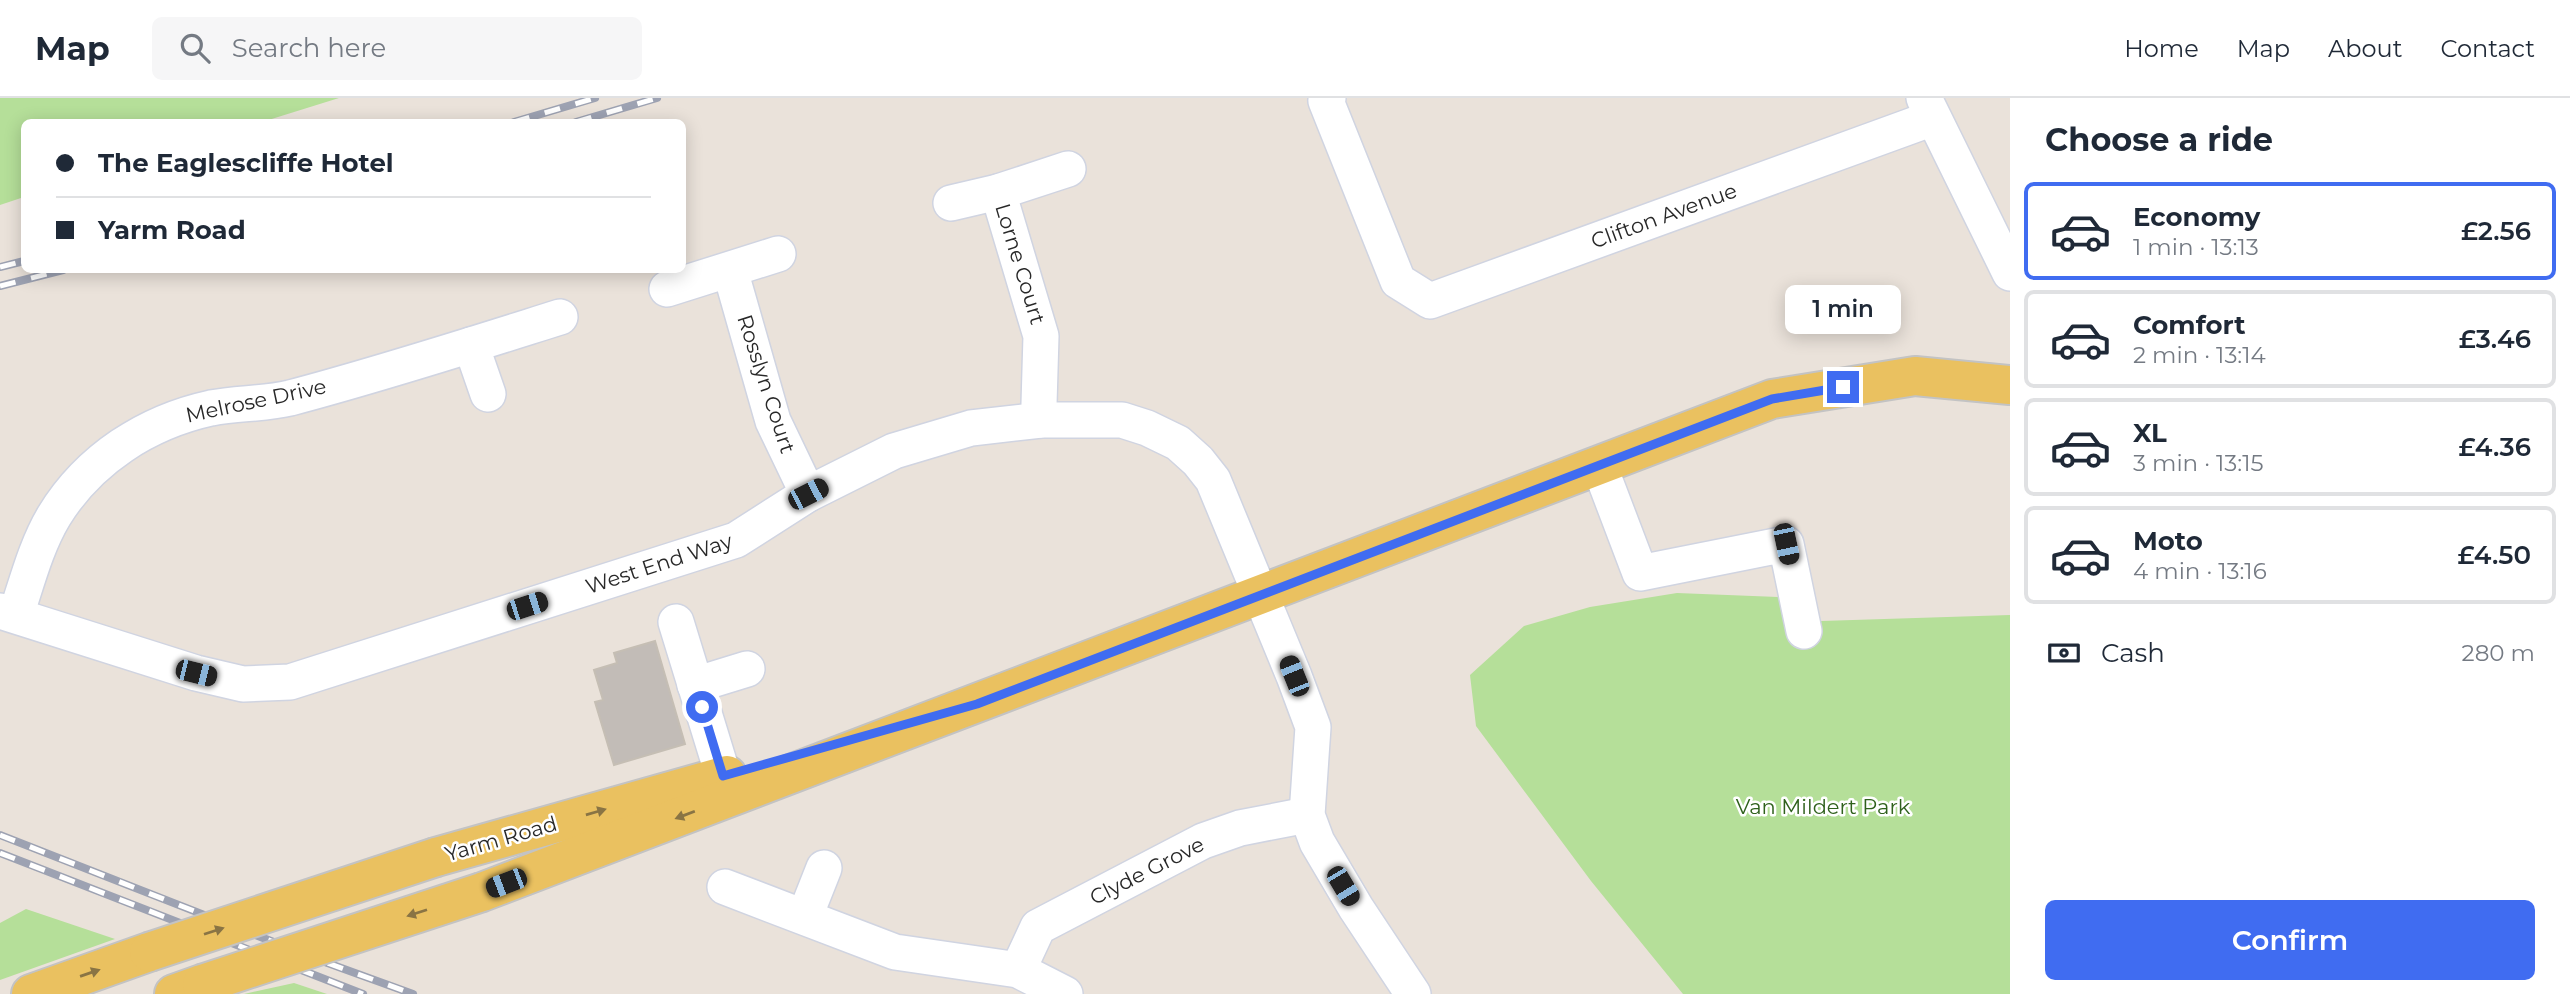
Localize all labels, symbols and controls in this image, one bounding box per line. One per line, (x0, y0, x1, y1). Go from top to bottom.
search box (152, 17, 642, 80)
text: Map (35, 28, 110, 68)
icon: search (176, 29, 214, 67)
text: Search here (232, 32, 386, 64)
text: Home (2124, 34, 2199, 63)
text: Map (2237, 34, 2290, 63)
text: About (2328, 34, 2402, 63)
text: Contact (2440, 34, 2535, 63)
text: Choose a ride (2045, 120, 2273, 159)
text: The Eaglescliffe Hotel (98, 147, 394, 179)
street label: Clifton Avenue (1587, 178, 1740, 254)
street label: Lorne Court (990, 200, 1051, 327)
icon: car (2049, 200, 2112, 263)
text: Economy (2133, 201, 2260, 233)
text: Yarm Road (98, 214, 246, 246)
text: £2.56 (2461, 215, 2531, 247)
text: 1 min · 13:13 (2133, 233, 2259, 261)
callout: 1 min (1785, 286, 1901, 334)
text: 1 min (1812, 295, 1874, 323)
icon: car (2049, 308, 2112, 371)
text: Comfort (2133, 309, 2245, 341)
street label: Rosslyn Court (732, 311, 801, 456)
text: £3.46 (2459, 323, 2531, 355)
text: 2 min · 13:14 (2133, 341, 2266, 369)
route end (1827, 371, 1859, 403)
street label: Melrose Drive (183, 373, 329, 428)
icon: car (2049, 416, 2112, 479)
text: XL (2133, 417, 2167, 449)
text: £4.36 (2458, 431, 2531, 463)
text: 3 min · 13:15 (2133, 449, 2263, 477)
car (785, 475, 832, 513)
car (1772, 521, 1801, 567)
icon: car (2049, 524, 2112, 587)
text: Moto (2133, 525, 2203, 557)
street label: West End Way (582, 528, 736, 599)
text: £4.50 (2457, 539, 2531, 571)
text: 4 min · 13:16 (2133, 557, 2267, 585)
car (504, 590, 551, 622)
icon: cash (2045, 634, 2083, 672)
text: Cash (2101, 637, 2165, 669)
text: 280 m (2462, 639, 2535, 667)
car (1277, 653, 1312, 699)
car (174, 658, 219, 688)
route start (686, 691, 718, 723)
park label: Van Mildert Park (1736, 794, 1911, 819)
one-way arrow (586, 806, 607, 816)
one-way arrow (674, 810, 695, 821)
street label: Yarm Road (442, 811, 560, 866)
street label: Clyde Grove (1085, 831, 1208, 910)
car (1324, 863, 1363, 909)
car (483, 866, 530, 900)
button: Confirm (2045, 900, 2535, 980)
one-way arrow (406, 908, 427, 919)
one-way arrow (204, 925, 225, 936)
one-way arrow (80, 967, 101, 978)

